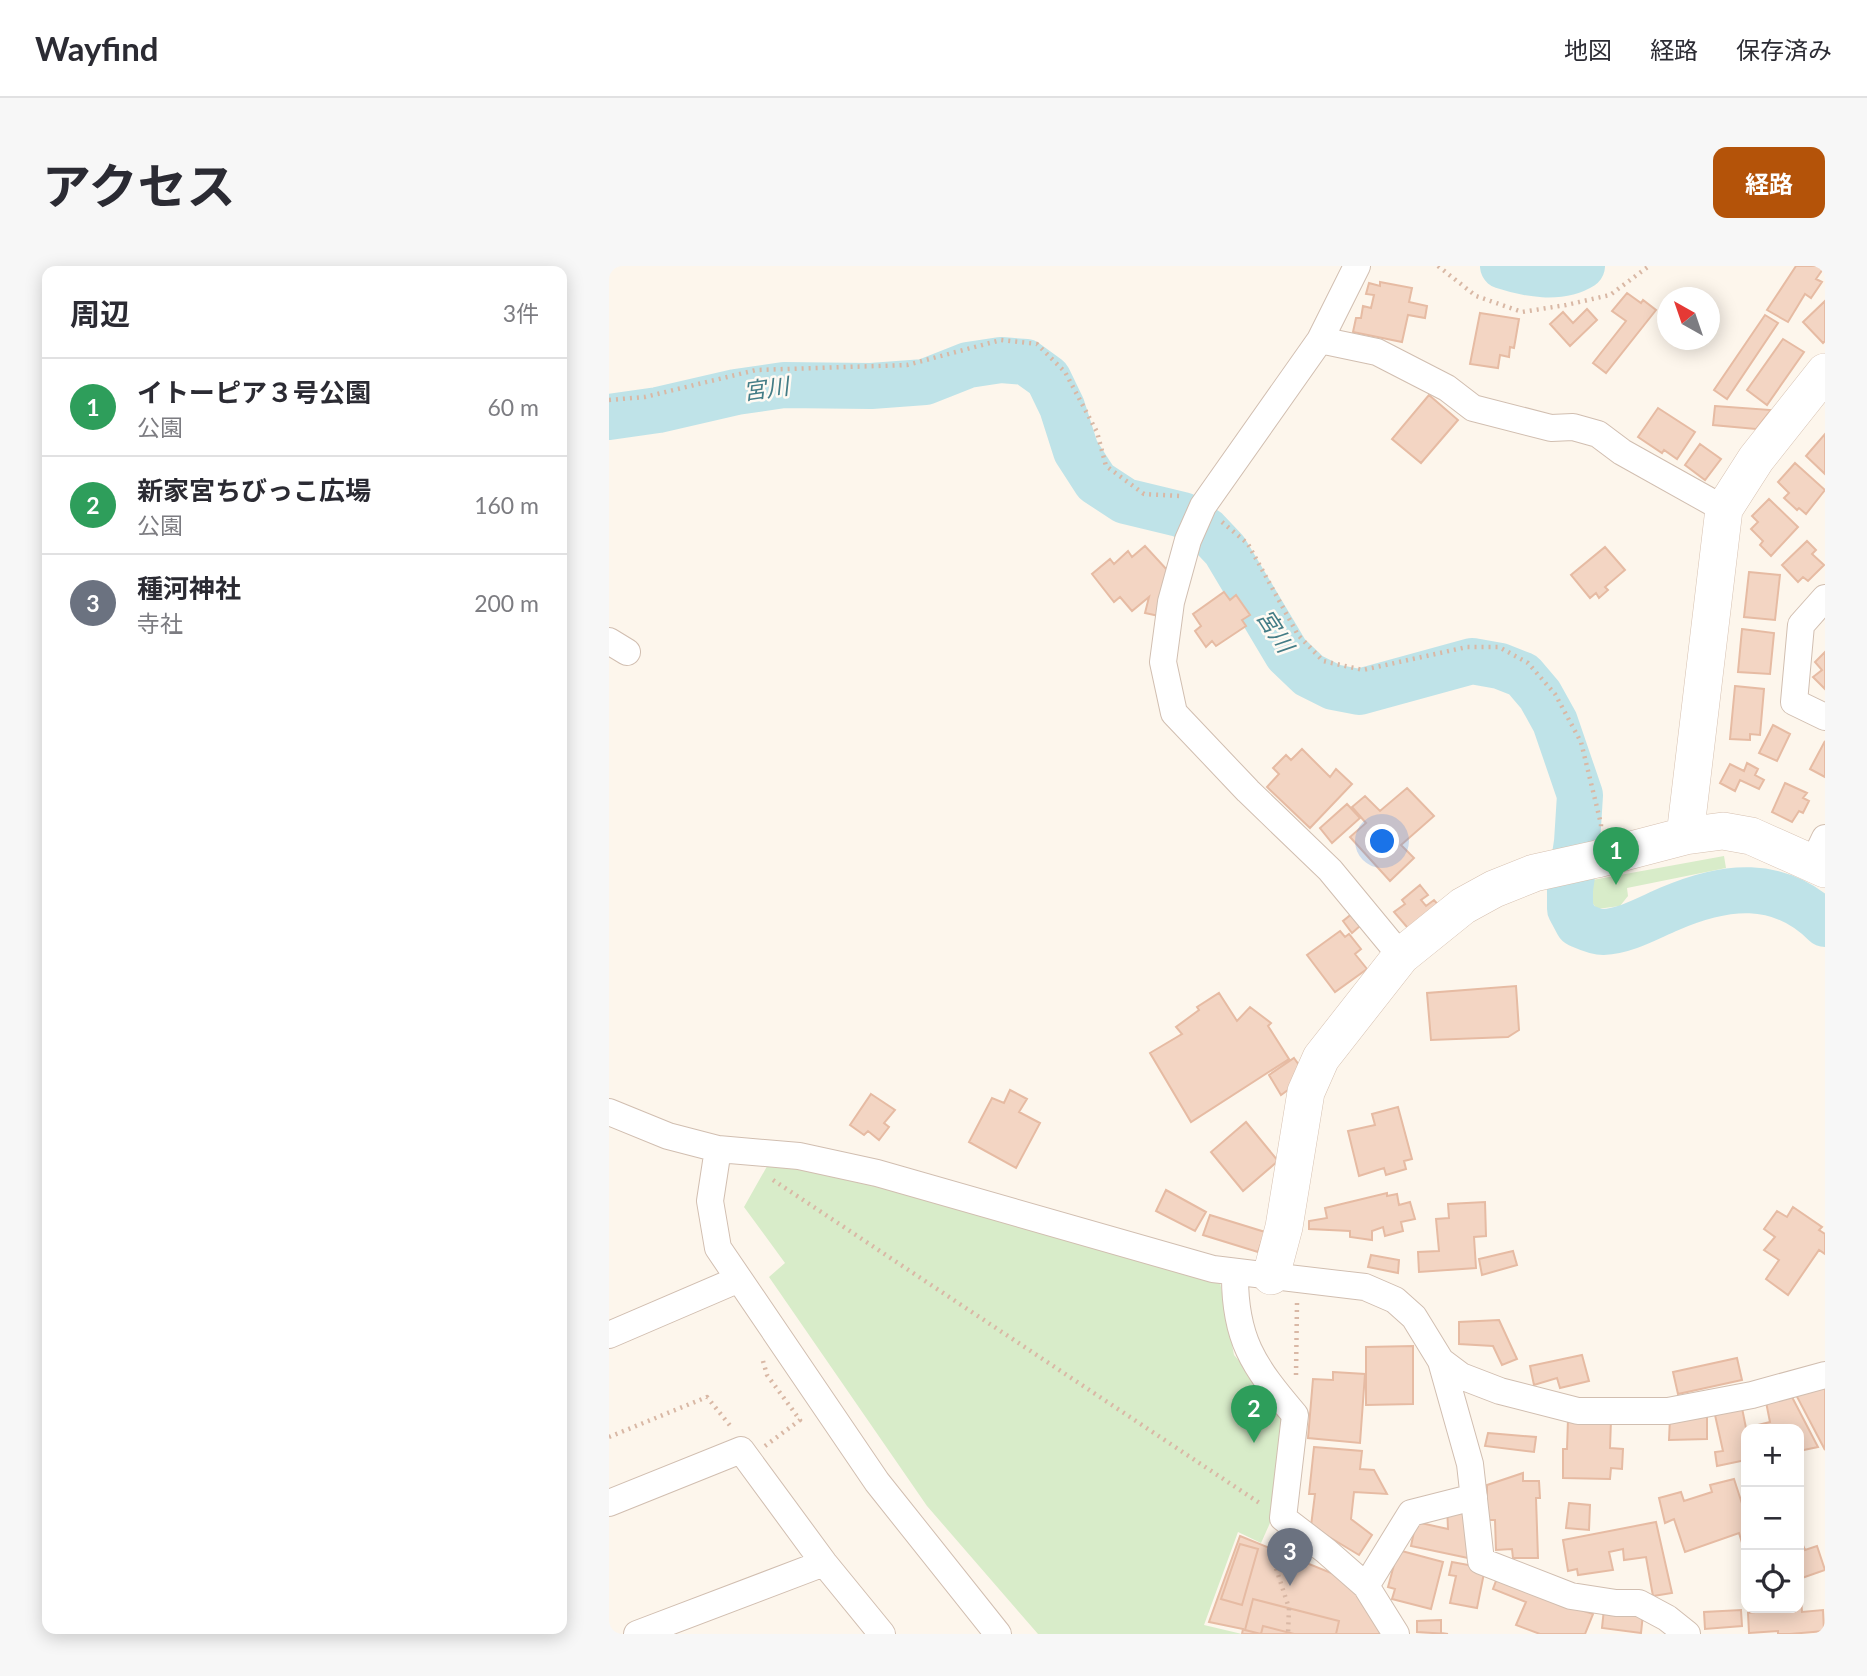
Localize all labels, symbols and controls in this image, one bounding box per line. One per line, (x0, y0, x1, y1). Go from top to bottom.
text: Wayfind (35, 28, 159, 68)
text: 地図 (1564, 35, 1612, 64)
text: 経路 (1650, 35, 1698, 64)
text: 保存済み (1736, 35, 1832, 64)
button: 経路 (1713, 147, 1825, 218)
text: アクセス (42, 156, 236, 214)
north arrow (1657, 287, 1720, 350)
text: 周辺 (70, 295, 130, 331)
text: 3件 (503, 299, 539, 327)
water label: 宮川 (741, 371, 794, 405)
text: イトーピア３号公園 (137, 376, 371, 408)
text: 1 (86, 393, 100, 421)
text: 60 m (488, 393, 539, 421)
text: 公園 (137, 413, 183, 441)
text: 新家宮ちびっこ広場 (137, 474, 371, 506)
text: 2 (86, 491, 100, 519)
text: 160 m (474, 491, 539, 519)
text: 公園 (137, 511, 183, 539)
text: 種河神社 (137, 572, 241, 604)
text: 3 (86, 589, 100, 617)
text: 200 m (474, 589, 539, 617)
water label: 宮川 (1252, 604, 1302, 660)
text: 寺社 (137, 609, 183, 637)
your location (1365, 824, 1399, 858)
pin: 1 (1593, 827, 1639, 885)
pin: 2 (1231, 1385, 1277, 1443)
map controls (1741, 1424, 1804, 1613)
button: + (1741, 1424, 1804, 1487)
button: − (1741, 1487, 1804, 1550)
pin: 3 (1267, 1528, 1313, 1586)
button: locate (1741, 1550, 1804, 1613)

